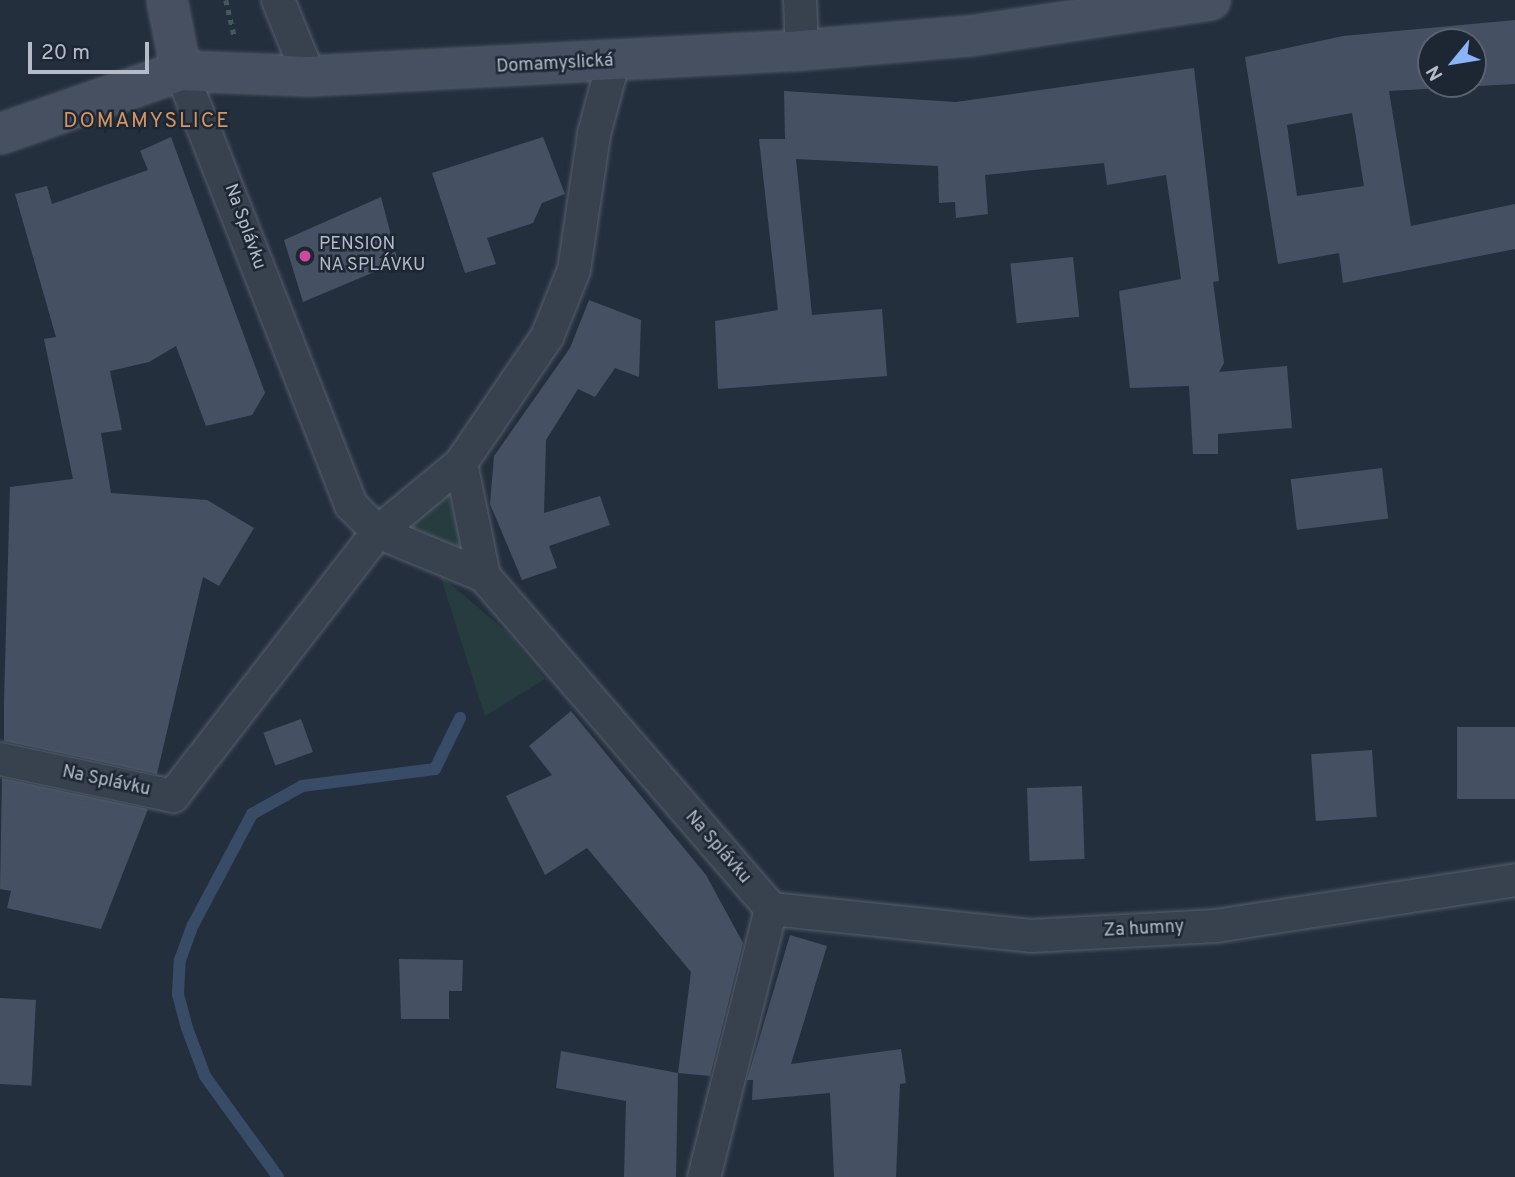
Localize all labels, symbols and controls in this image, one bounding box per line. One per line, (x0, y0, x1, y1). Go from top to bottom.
scale bar (32, 28, 152, 72)
north arrow (1417, 28, 1487, 98)
text: 20 m (41, 40, 90, 67)
street label: Domamyslická (496, 51, 614, 79)
text: N (1422, 61, 1449, 84)
district label: DOMAMYSLICE (65, 109, 229, 135)
street label: Na Splávku (219, 181, 269, 273)
place label: PENSION NA SPLÁVKU (319, 235, 426, 278)
marker: PENSION NA SPLÁVKU (297, 248, 313, 264)
street label: Na Splávku (60, 762, 152, 802)
street label: Na Splávku (680, 807, 754, 889)
street label: Za humny (1103, 917, 1185, 943)

